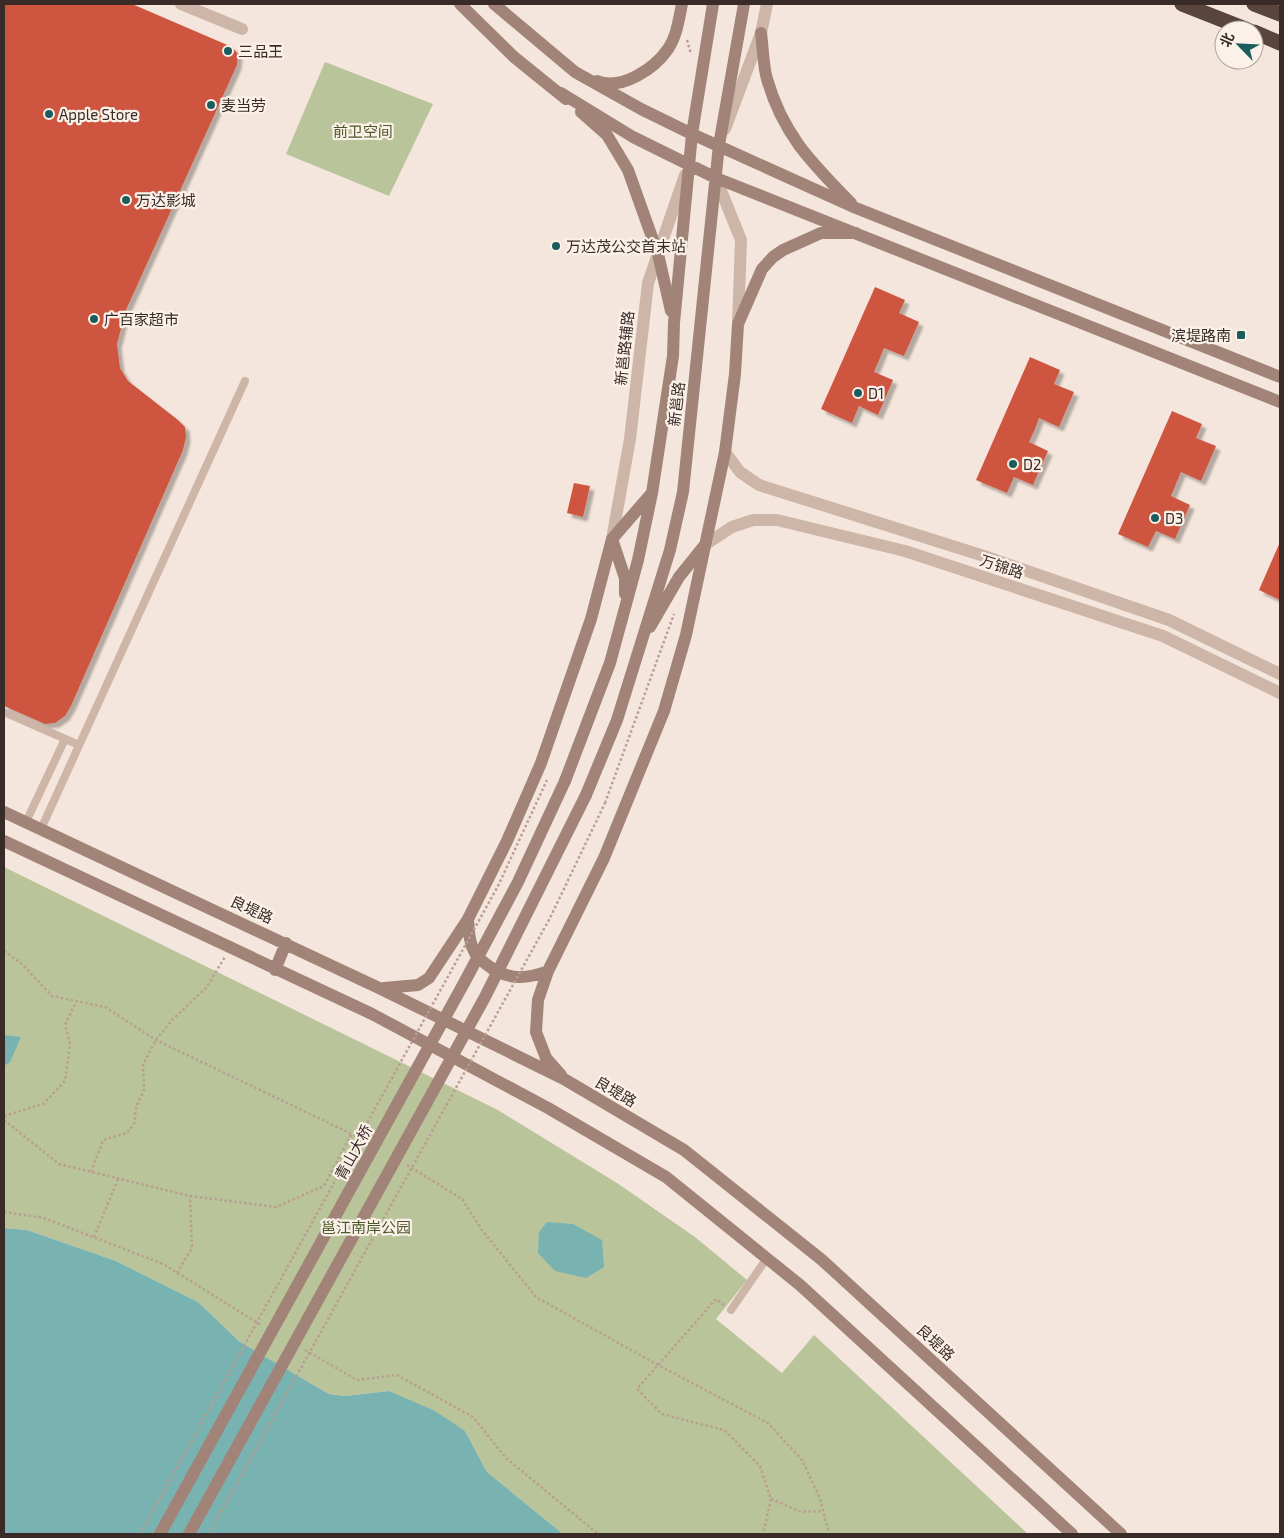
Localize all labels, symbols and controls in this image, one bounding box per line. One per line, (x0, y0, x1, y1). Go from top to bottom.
north arrow (1214, 20, 1264, 70)
text: 北 (1216, 30, 1237, 49)
place label: 三品王 (238, 42, 283, 60)
marker: 三品王 (222, 45, 234, 57)
place label: 麦当劳 (221, 96, 266, 114)
marker: 麦当劳 (205, 99, 217, 111)
place label: Apple Store (59, 105, 138, 123)
marker: Apple Store (43, 108, 55, 120)
park label: 前卫空间 (333, 122, 393, 140)
place label: 万达影城 (136, 191, 196, 209)
marker: 万达影城 (120, 194, 132, 206)
place label: 万达茂公交首末站 (566, 237, 686, 255)
marker: 万达茂公交首末站 (550, 240, 562, 252)
place label: 广百家超市 (104, 310, 179, 328)
street label: 新邕路辅路 (611, 310, 637, 386)
marker: 广百家超市 (88, 313, 100, 325)
place label: 滨堤路南 (1171, 326, 1231, 344)
marker: 滨堤路南 (1235, 329, 1247, 341)
street label: 新邕路 (664, 381, 688, 427)
place label: D1 (868, 384, 884, 402)
marker: D1 (852, 387, 864, 399)
place label: D2 (1023, 455, 1041, 473)
marker: D2 (1007, 458, 1019, 470)
place label: D3 (1165, 509, 1183, 527)
marker: D3 (1149, 512, 1161, 524)
street label: 万锦路 (978, 550, 1026, 582)
street label: 良堤路 (228, 891, 276, 927)
street label: 良堤路 (592, 1072, 640, 1110)
street label: 青山大桥 (331, 1121, 375, 1183)
park label: 邕江南岸公园 (321, 1218, 411, 1236)
street label: 良堤路 (913, 1320, 959, 1364)

